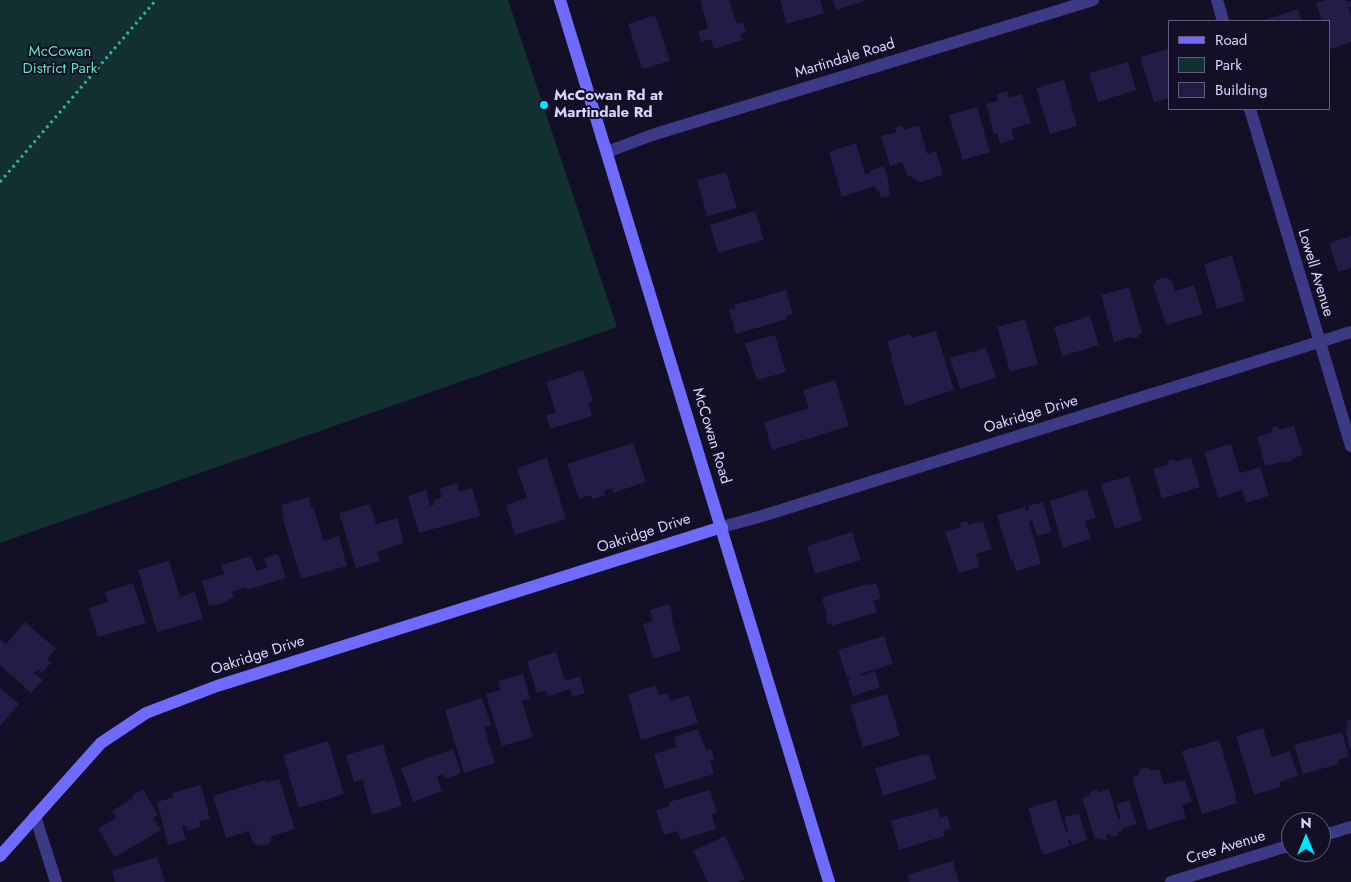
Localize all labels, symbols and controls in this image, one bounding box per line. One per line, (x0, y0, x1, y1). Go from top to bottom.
legend (1168, 20, 1331, 110)
text: Road (1215, 29, 1247, 51)
street label: Martindale Road (793, 35, 897, 83)
park label: McCowan District Park (23, 43, 97, 78)
text: Park (1215, 54, 1242, 76)
text: Building (1215, 79, 1267, 101)
place label: McCowan Rd at Martindale Rd (554, 87, 663, 122)
marker: McCowan Rd at Martindale Rd (538, 99, 550, 111)
street label: Lowell Avenue (1293, 227, 1337, 319)
street label: McCowan Road (688, 386, 734, 486)
street label: Oakridge Drive (982, 392, 1080, 438)
street label: Oakridge Drive (595, 510, 693, 558)
street label: Oakridge Drive (209, 632, 307, 680)
north arrow (1281, 812, 1331, 862)
text: N (1300, 813, 1312, 833)
street label: Cree Avenue (1184, 827, 1268, 869)

